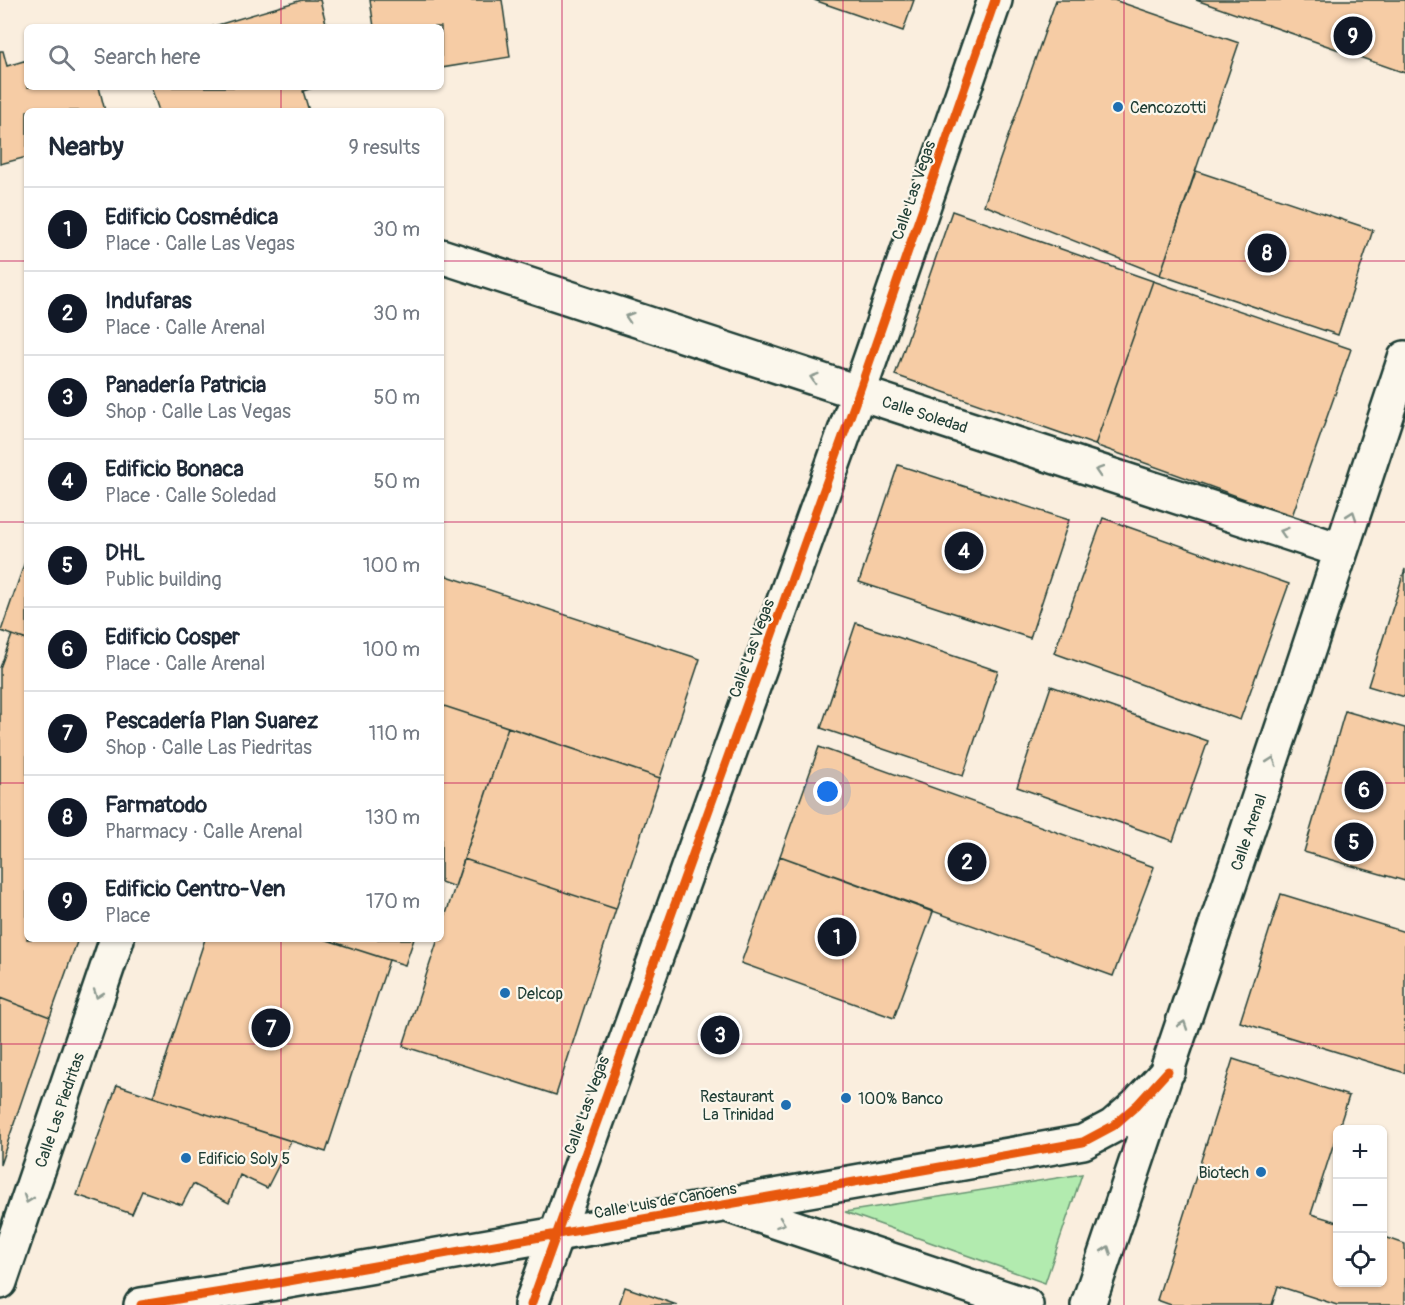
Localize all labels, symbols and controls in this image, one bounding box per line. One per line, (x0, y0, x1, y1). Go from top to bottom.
pin: 9 (1334, 14, 1372, 58)
search box (24, 24, 444, 90)
icon: search (45, 41, 78, 74)
text: Search here (93, 43, 200, 71)
place label: Cencozotti (1130, 98, 1206, 118)
marker: Cencozotti (1111, 100, 1125, 114)
text: Nearby (48, 131, 124, 163)
text: 9 results (348, 135, 420, 160)
street label: Calle Las Vegas (888, 138, 940, 243)
text: Edificio Cosmédica (105, 203, 278, 231)
text: 1 (64, 217, 71, 242)
text: 30 m (373, 217, 420, 242)
pin: 8 (1248, 230, 1286, 276)
text: Place · Calle Las Vegas (105, 231, 295, 256)
text: Indufaras (105, 287, 192, 315)
text: 2 (62, 301, 73, 326)
text: 30 m (373, 301, 420, 326)
one-way arrow (624, 312, 635, 324)
text: Place · Calle Arenal (105, 315, 265, 340)
text: Panadería Patricia (105, 371, 266, 399)
one-way arrow (809, 372, 820, 385)
text: 3 (62, 385, 73, 410)
text: 50 m (373, 385, 420, 410)
street label: Calle Soledad (879, 392, 970, 438)
text: Shop · Calle Las Vegas (105, 399, 291, 424)
text: Edificio Bonaca (105, 455, 244, 483)
one-way arrow (1094, 466, 1105, 478)
text: 4 (62, 469, 73, 494)
text: 50 m (373, 469, 420, 494)
text: Place · Calle Soledad (105, 483, 277, 508)
one-way arrow (1344, 511, 1357, 521)
one-way arrow (1279, 527, 1290, 539)
pin: 4 (944, 528, 984, 574)
text: DHL (105, 539, 145, 567)
text: 5 (62, 553, 73, 578)
text: 100 m (363, 553, 420, 578)
text: Public building (105, 567, 221, 592)
street label: Calle Las Vegas (725, 596, 779, 700)
text: Edificio Cosper (105, 623, 240, 651)
text: 6 (62, 637, 73, 662)
text: 100 m (363, 637, 420, 662)
text: Place · Calle Arenal (105, 651, 265, 676)
text: Pescadería Plan Suarez (105, 707, 318, 735)
text: 7 (62, 721, 73, 746)
text: 110 m (369, 721, 420, 746)
text: Shop · Calle Las Piedritas (105, 735, 312, 760)
one-way arrow (1264, 756, 1277, 767)
pin: 6 (1344, 768, 1384, 812)
your location (813, 777, 842, 806)
text: Farmatodo (105, 791, 207, 819)
street label: Calle Arenal (1226, 791, 1271, 873)
text: 8 (62, 805, 73, 830)
text: 130 m (365, 805, 420, 830)
text: Pharmacy · Calle Arenal (105, 819, 303, 844)
pin: 5 (1334, 820, 1374, 864)
pin: 2 (948, 840, 986, 884)
text: Edificio Centro-Ven (105, 875, 285, 903)
text: 9 (62, 889, 73, 914)
text: 170 m (366, 889, 420, 914)
text: Place (105, 903, 150, 928)
pin: 1 (818, 914, 856, 960)
place label: Delcop (517, 984, 563, 1004)
marker: Delcop (498, 986, 512, 1000)
one-way arrow (93, 988, 106, 999)
pin: 7 (252, 1006, 290, 1050)
pin: 3 (700, 1012, 740, 1058)
one-way arrow (1176, 1020, 1188, 1031)
street label: Calle Las Piedritas (31, 1050, 89, 1170)
street label: Calle Las Vegas (560, 1053, 614, 1157)
place label: Restaurant La Trinidad (700, 1087, 775, 1125)
place label: 100% Banco (858, 1089, 944, 1109)
marker: 100% Banco (839, 1091, 853, 1105)
marker: Restaurant La Trinidad (779, 1098, 793, 1112)
map controls (1333, 1125, 1387, 1287)
button: + (1333, 1125, 1387, 1179)
place label: Edificio Soly 5 (198, 1149, 290, 1169)
marker: Edificio Soly 5 (179, 1151, 193, 1165)
place label: Biotech (1199, 1163, 1249, 1183)
marker: Biotech (1254, 1165, 1268, 1179)
street label: Calle Luis de Canoens (592, 1179, 738, 1223)
button: − (1333, 1179, 1387, 1233)
one-way arrow (23, 1193, 36, 1204)
one-way arrow (775, 1216, 786, 1228)
button: locate (1333, 1233, 1387, 1287)
one-way arrow (1099, 1245, 1112, 1256)

